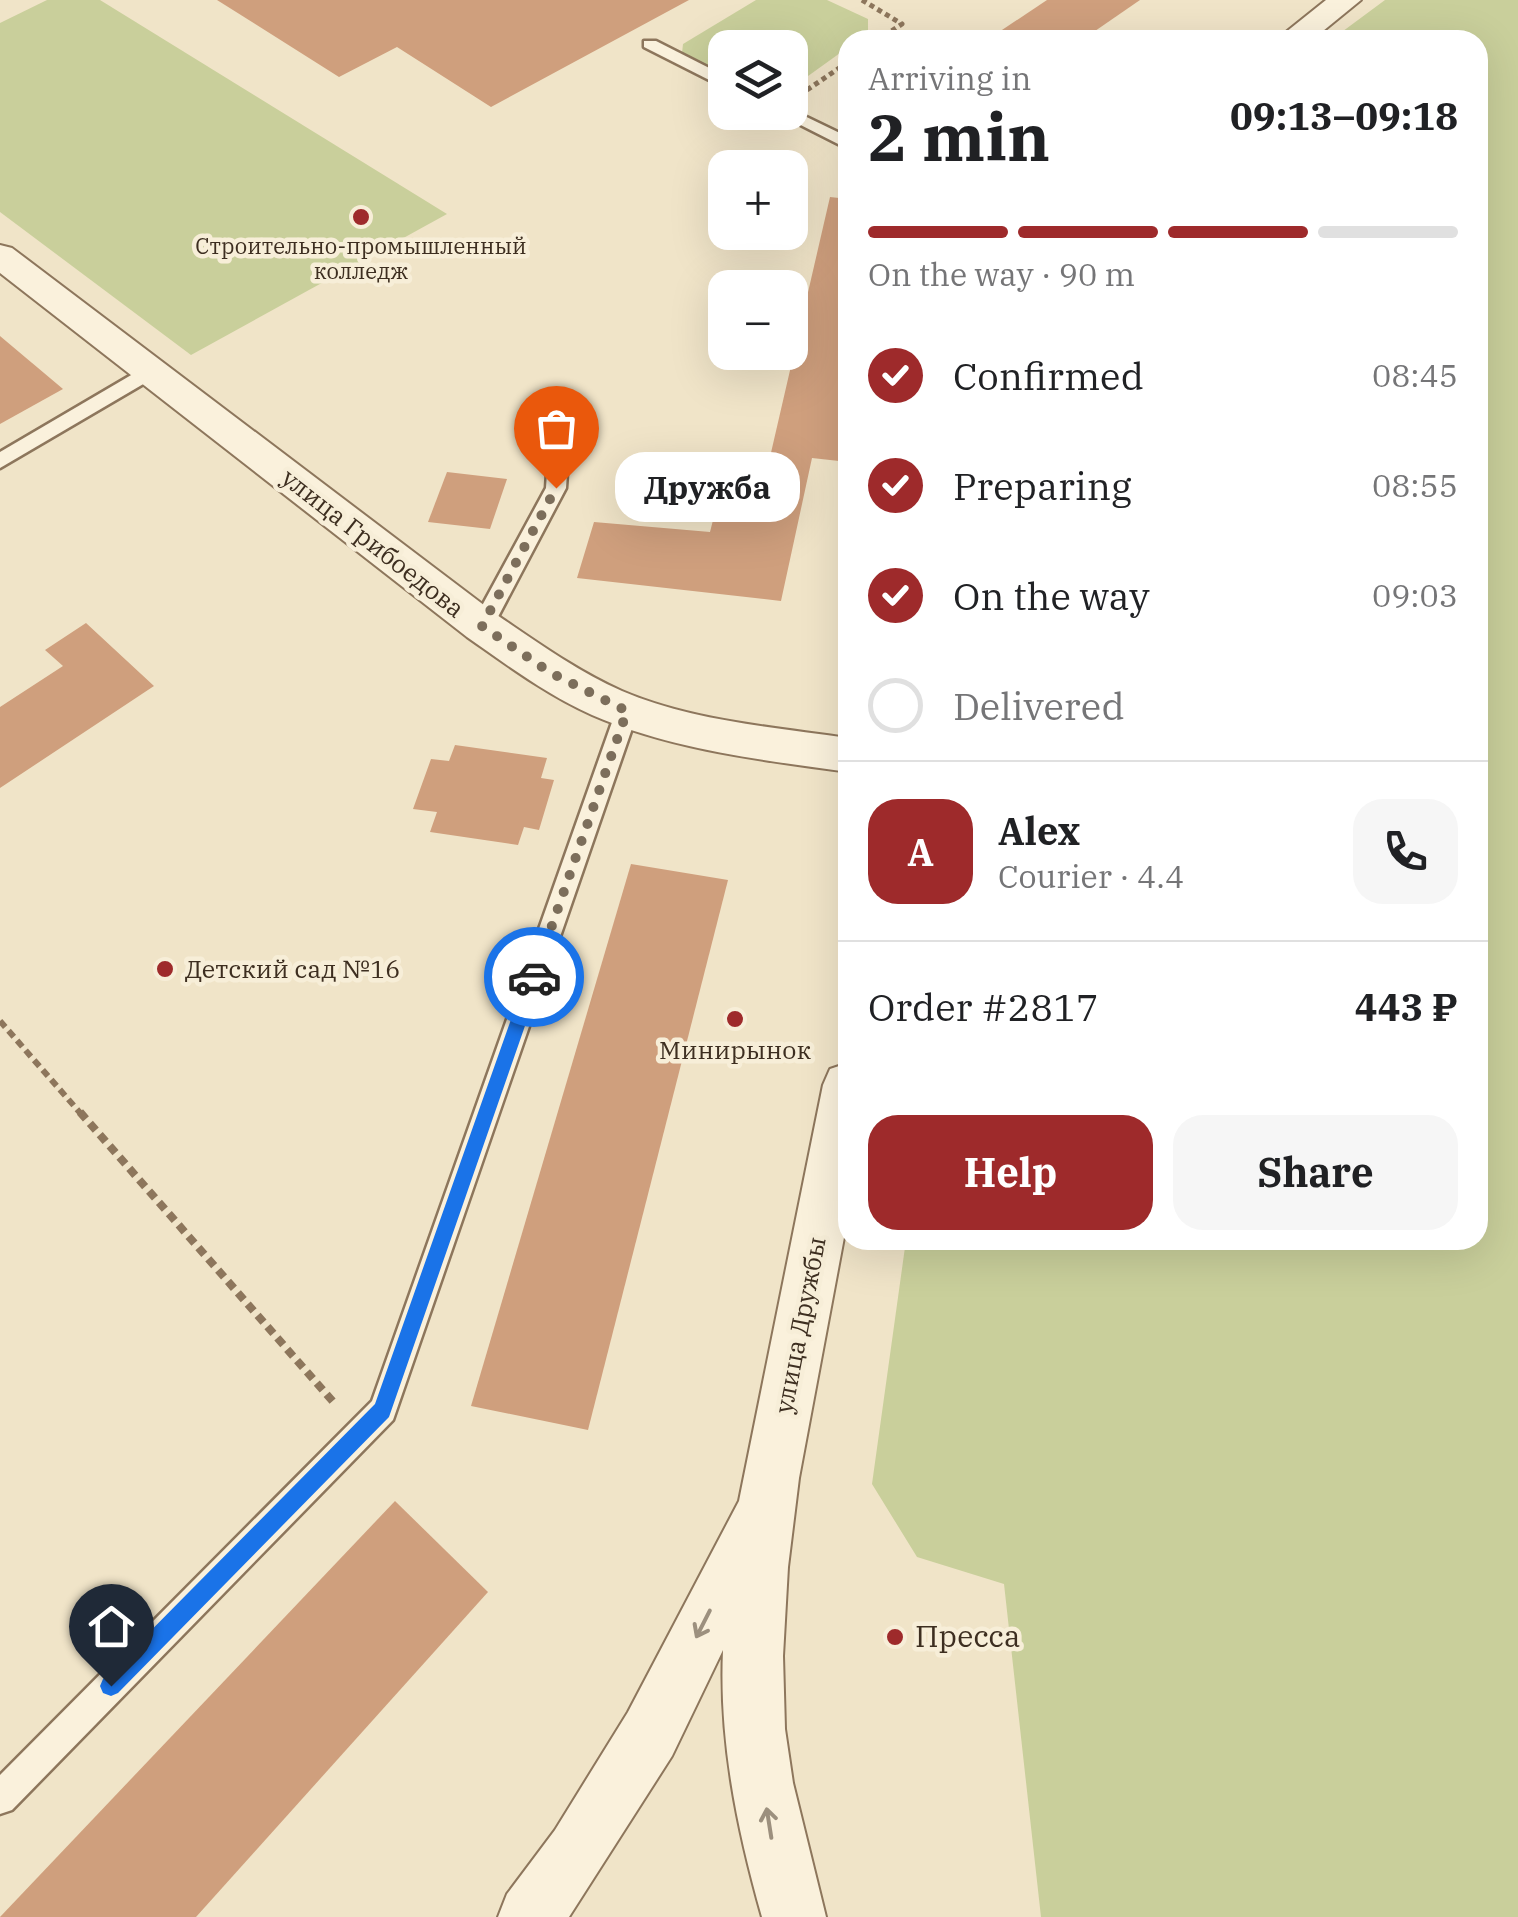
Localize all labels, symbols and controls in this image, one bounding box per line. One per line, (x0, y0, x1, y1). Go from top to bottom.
map controls (708, 30, 808, 370)
button: layers (708, 30, 808, 130)
text: Arriving in (868, 57, 1031, 99)
text: 09:13–09:18 (1230, 91, 1458, 140)
text: 2 min (868, 94, 1050, 179)
button: + (708, 150, 808, 250)
marker: Строительно-промышленный колледж (350, 206, 372, 228)
place label: Строительно-промышленный колледж (195, 231, 527, 285)
text: On the way · 90 m (868, 253, 1135, 295)
button: − (708, 270, 808, 370)
icon: check (868, 348, 923, 403)
text: Confirmed (953, 351, 1144, 400)
text: 08:45 (1372, 354, 1458, 396)
pin (514, 386, 599, 489)
icon: bag (529, 401, 584, 456)
callout: Дружба (616, 453, 801, 523)
icon: check (868, 458, 923, 513)
street label: улица Грибоедова (275, 461, 472, 624)
text: Preparing (953, 461, 1132, 510)
text: 08:55 (1372, 464, 1458, 506)
text: Дружба (644, 466, 771, 508)
icon: check (868, 568, 923, 623)
text: On the way (953, 571, 1150, 620)
text: 09:03 (1372, 574, 1458, 616)
text: Delivered (953, 681, 1125, 730)
button: phone (1353, 799, 1458, 904)
text: Alex (998, 806, 1080, 855)
text: A (907, 827, 934, 876)
text: Courier · 4.4 (998, 855, 1184, 897)
courier (484, 927, 584, 1027)
icon: car (507, 950, 562, 1005)
place label: Детский сад №16 (185, 952, 400, 985)
marker: Детский сад №16 (154, 958, 176, 980)
text: Order #2817 (868, 982, 1099, 1031)
text: 443 ₽ (1355, 982, 1458, 1031)
marker: Минирынок (724, 1008, 746, 1030)
place label: Минирынок (659, 1033, 811, 1066)
button: Help (868, 1115, 1153, 1230)
button: Share (1173, 1115, 1458, 1230)
street label: улица Дружбы (766, 1234, 833, 1416)
pin (69, 1584, 154, 1687)
icon: home (84, 1599, 139, 1654)
one-way arrow (693, 1609, 712, 1639)
place label: Пресса (915, 1616, 1020, 1655)
marker: Пресса (884, 1626, 906, 1648)
one-way arrow (759, 1807, 778, 1840)

